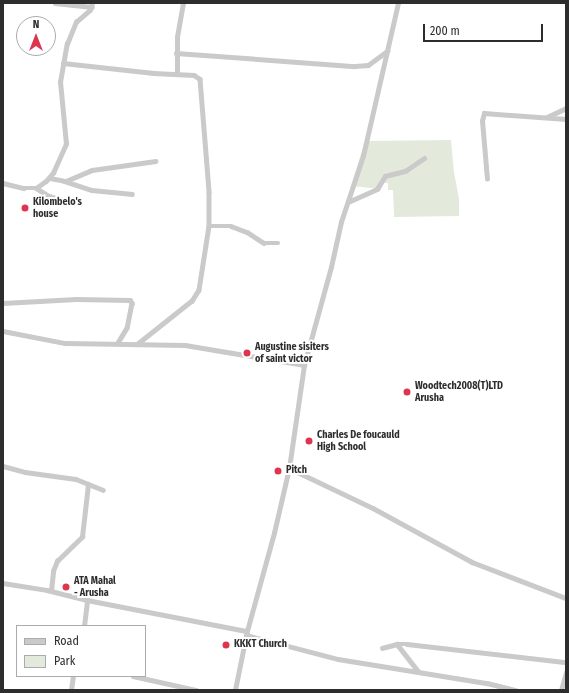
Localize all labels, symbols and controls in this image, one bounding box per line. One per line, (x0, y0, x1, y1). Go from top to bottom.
north arrow (16, 16, 56, 56)
scale bar (425, 16, 545, 42)
text: N (33, 18, 39, 31)
text: 200 m (430, 24, 460, 38)
place label: Kilombelo's house (33, 196, 82, 220)
marker: Kilombelo's house (20, 203, 30, 213)
place label: Augustine sisiters of saint victor (255, 341, 329, 364)
marker: Augustine sisiters of saint victor (242, 348, 252, 358)
place label: Woodtech2008(T)LTD Arusha (415, 380, 503, 404)
marker: Woodtech2008(T)LTD Arusha (402, 387, 412, 397)
place label: Charles De foucauld High School (317, 429, 400, 452)
marker: Charles De foucauld High School (304, 436, 314, 446)
place label: Pitch (286, 465, 307, 477)
marker: Pitch (273, 466, 283, 476)
place label: ATA Mahal - Arusha (74, 575, 116, 598)
marker: ATA Mahal - Arusha (61, 582, 71, 592)
legend (16, 625, 146, 677)
text: Road (54, 634, 79, 648)
place label: KKKT Church (234, 639, 287, 651)
marker: KKKT Church (221, 640, 231, 650)
text: Park (54, 654, 75, 668)

